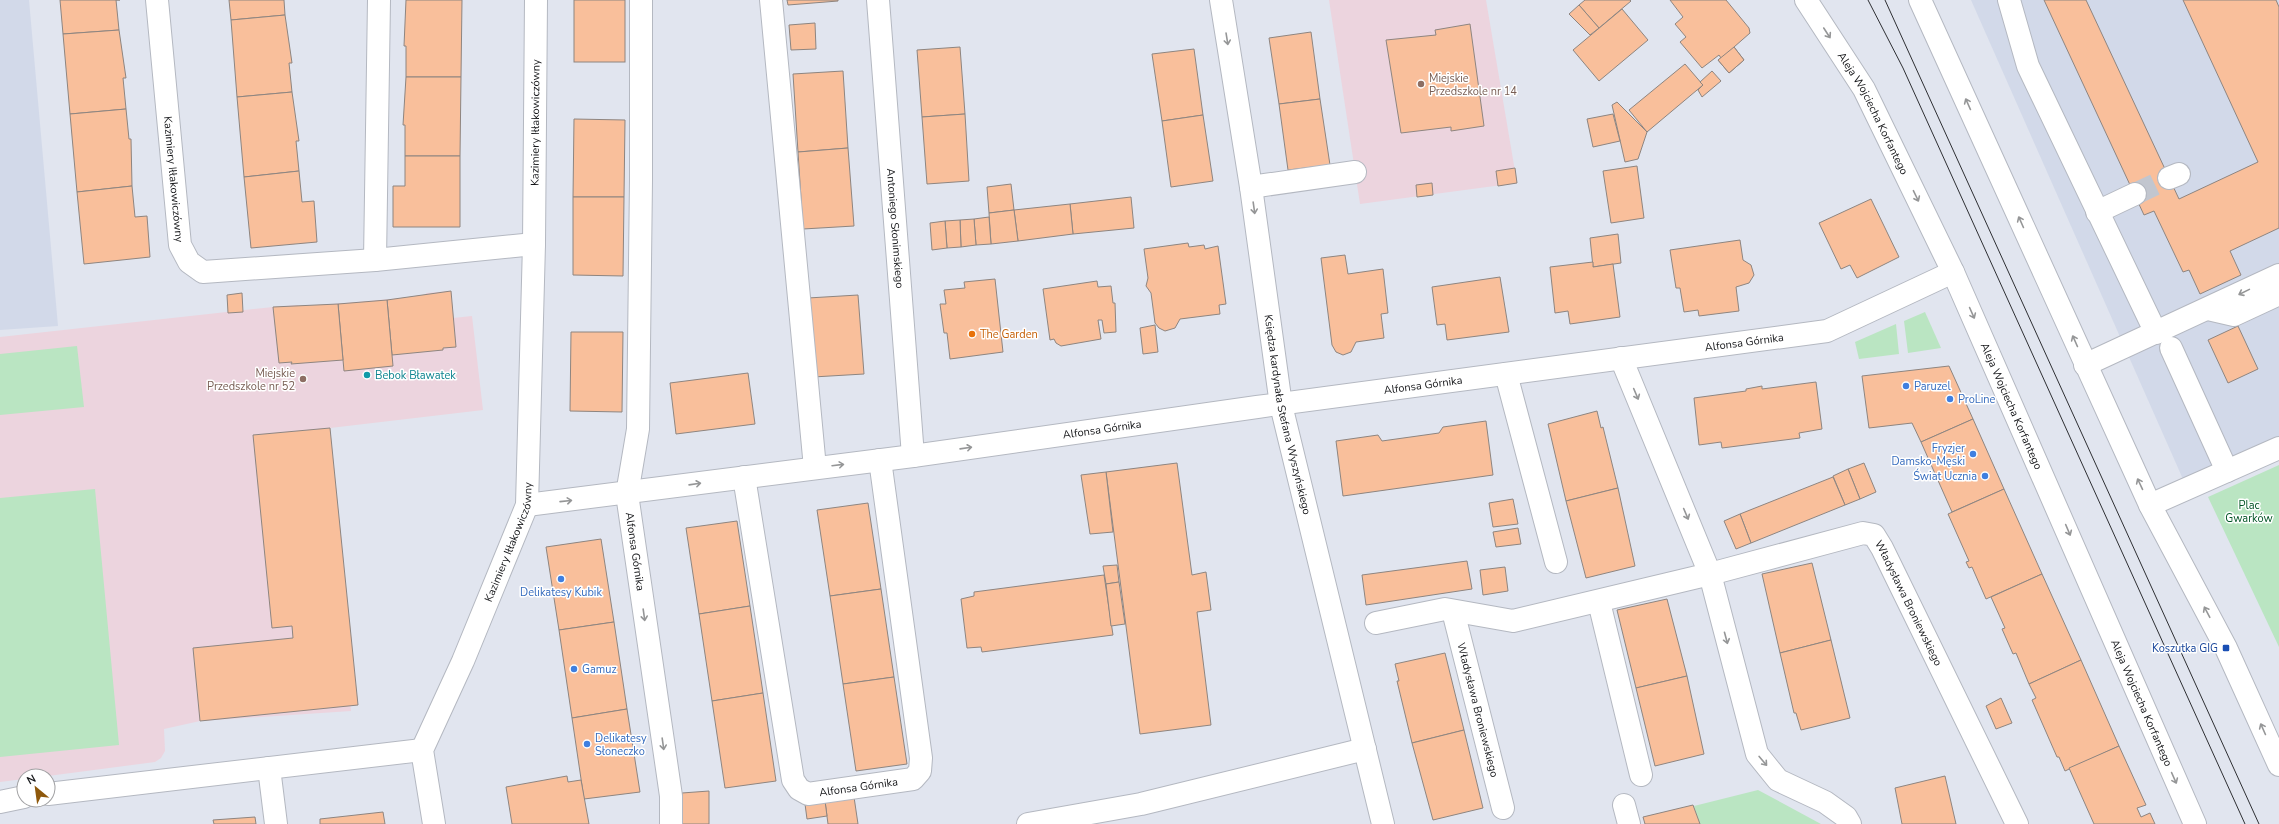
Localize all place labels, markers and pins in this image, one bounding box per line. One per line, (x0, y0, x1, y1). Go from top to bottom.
place label: Miejskie Przedszkole nr 14 (1429, 71, 1517, 99)
marker: Miejskie Przedszkole nr 14 (1416, 79, 1426, 89)
place label: The Garden (980, 327, 1038, 342)
marker: The Garden (967, 329, 977, 339)
place label: Miejskie Przedszkole nr 52 (207, 366, 295, 394)
place label: Bebok Bławatek (375, 368, 456, 383)
marker: Bebok Bławatek (362, 370, 372, 380)
marker: Miejskie Przedszkole nr 52 (298, 374, 308, 384)
place label: Paruzel (1914, 379, 1951, 394)
marker: Paruzel (1901, 381, 1911, 391)
place label: ProLine (1958, 392, 1996, 407)
marker: ProLine (1945, 394, 1955, 404)
place label: Fryzjer Damsko-Męski (1891, 441, 1965, 469)
marker: Fryzjer Damsko-Męski (1968, 449, 1978, 459)
place label: Świat Ucznia (1913, 468, 1977, 484)
marker: Świat Ucznia (1980, 471, 1990, 481)
marker: Delikatesy Kubik (556, 574, 566, 584)
place label: Delikatesy Kubik (520, 585, 602, 600)
place label: Koszutka GIG (2152, 641, 2218, 656)
marker: Koszutka GIG (2221, 643, 2231, 653)
place label: Gamuz (582, 662, 617, 677)
marker: Gamuz (569, 664, 579, 674)
place label: Delikatesy Słoneczko (595, 731, 647, 759)
marker: Delikatesy Słoneczko (582, 739, 592, 749)

